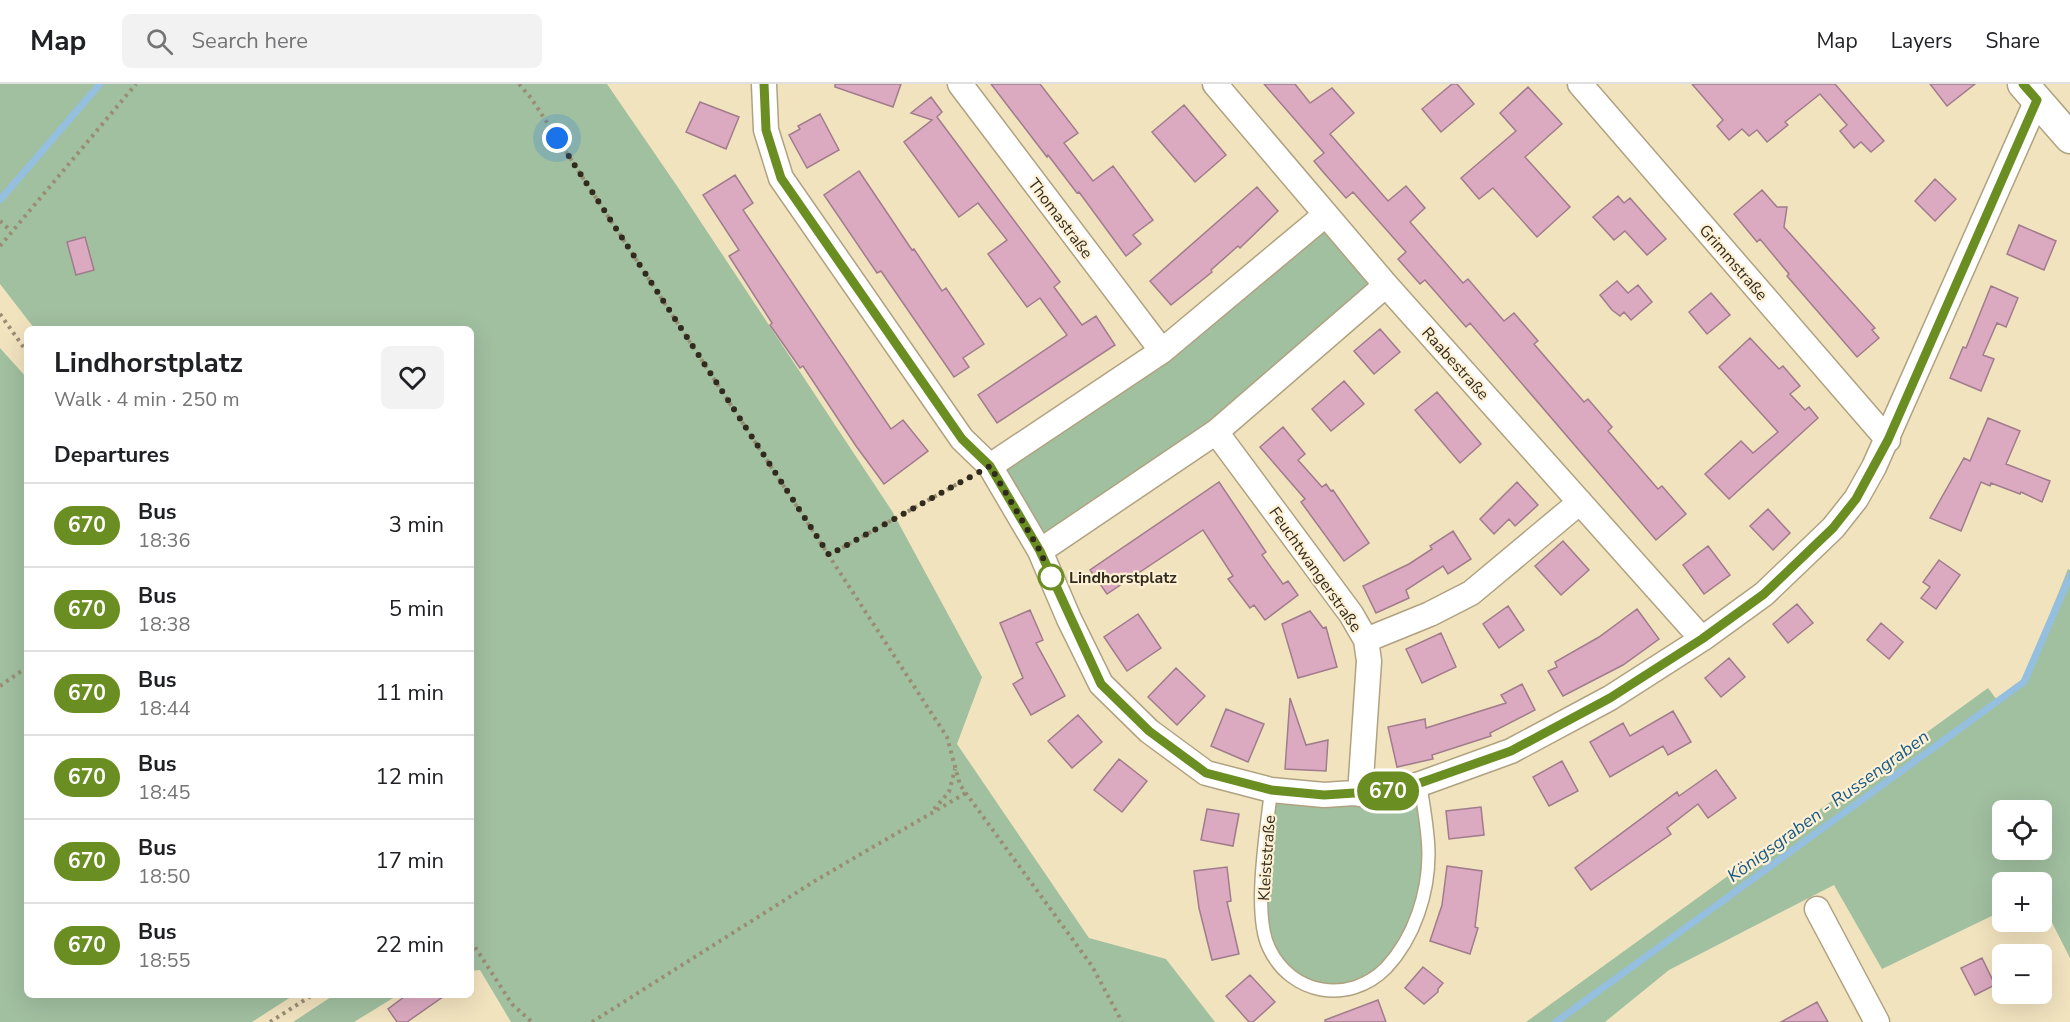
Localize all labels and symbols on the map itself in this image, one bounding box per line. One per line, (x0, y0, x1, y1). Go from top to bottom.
your location (542, 123, 572, 153)
street label: Thomastraße (1023, 174, 1098, 263)
street label: Grimmstraße (1694, 220, 1772, 305)
street label: Raabestraße (1417, 322, 1494, 405)
street label: Feuchtwangerstraße (1264, 503, 1367, 637)
marker: Lindhorstplatz (1038, 564, 1064, 590)
place label: Lindhorstplatz (1069, 567, 1177, 589)
water label: Königsgraben - Russengraben (1722, 724, 1934, 888)
line badge: 670 (1354, 772, 1422, 810)
street label: Kleiststraße (1253, 815, 1281, 902)

